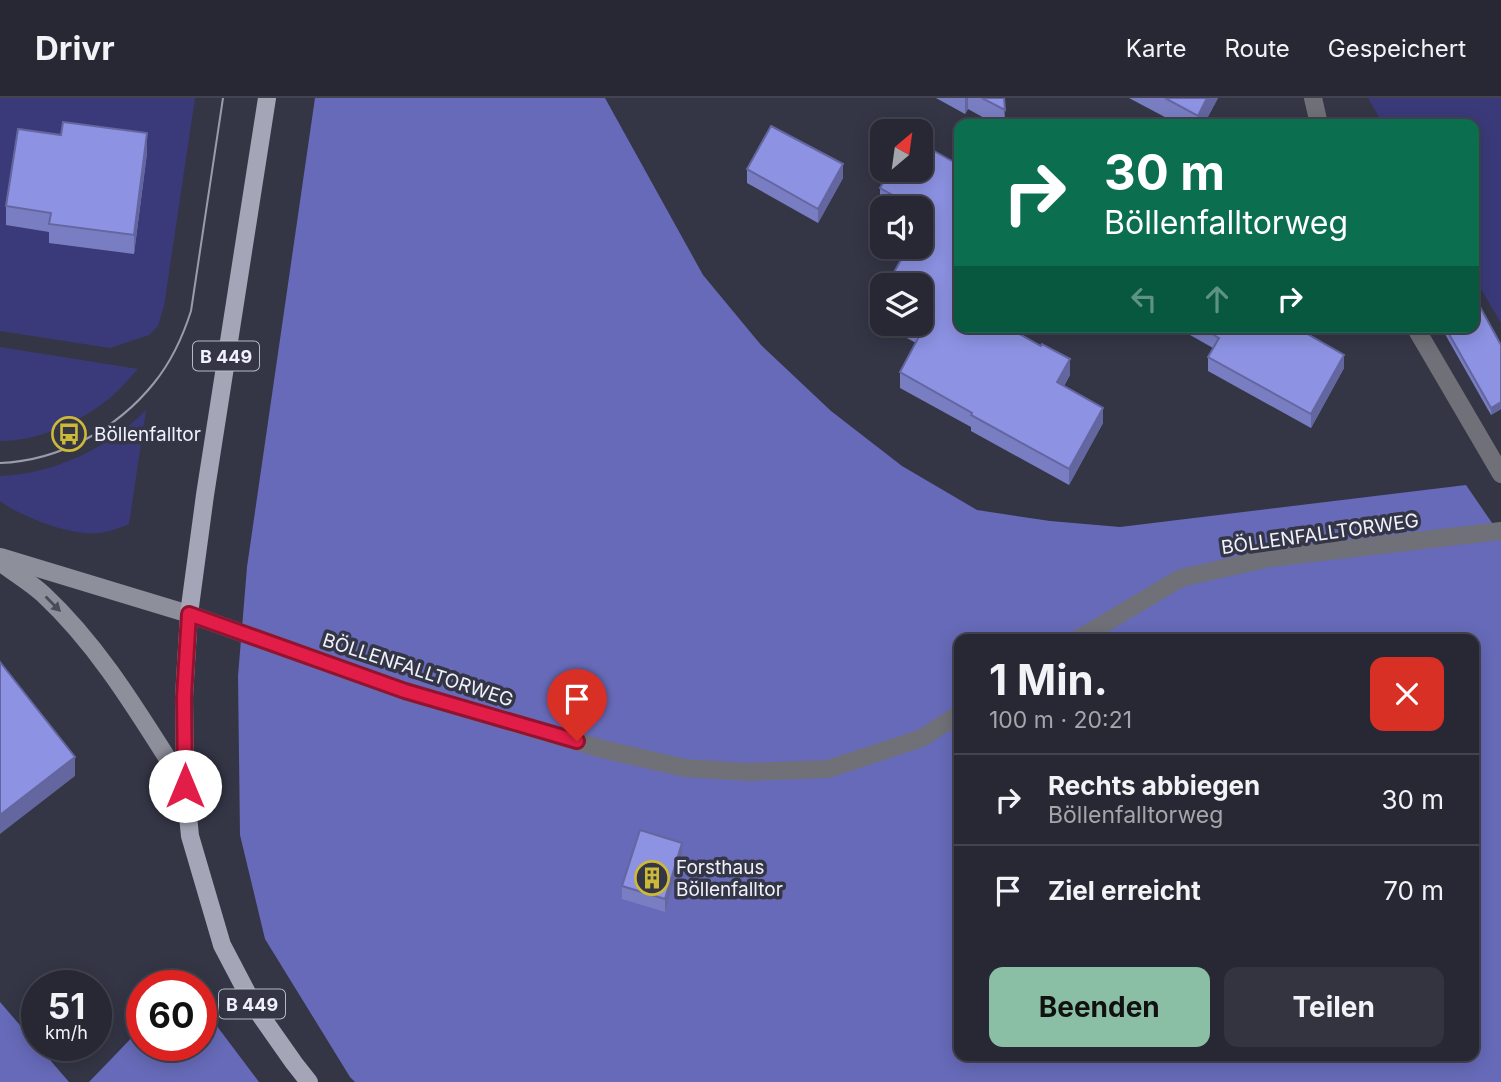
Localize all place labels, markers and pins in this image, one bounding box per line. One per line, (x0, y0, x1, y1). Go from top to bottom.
bus stop icon: Böllenfalltor (50, 415, 88, 453)
place label: Böllenfalltor (94, 423, 201, 446)
pin (547, 669, 607, 741)
place label: Forsthaus Böllenfalltor (676, 856, 783, 901)
building icon: Forsthaus Böllenfalltor (633, 859, 671, 897)

